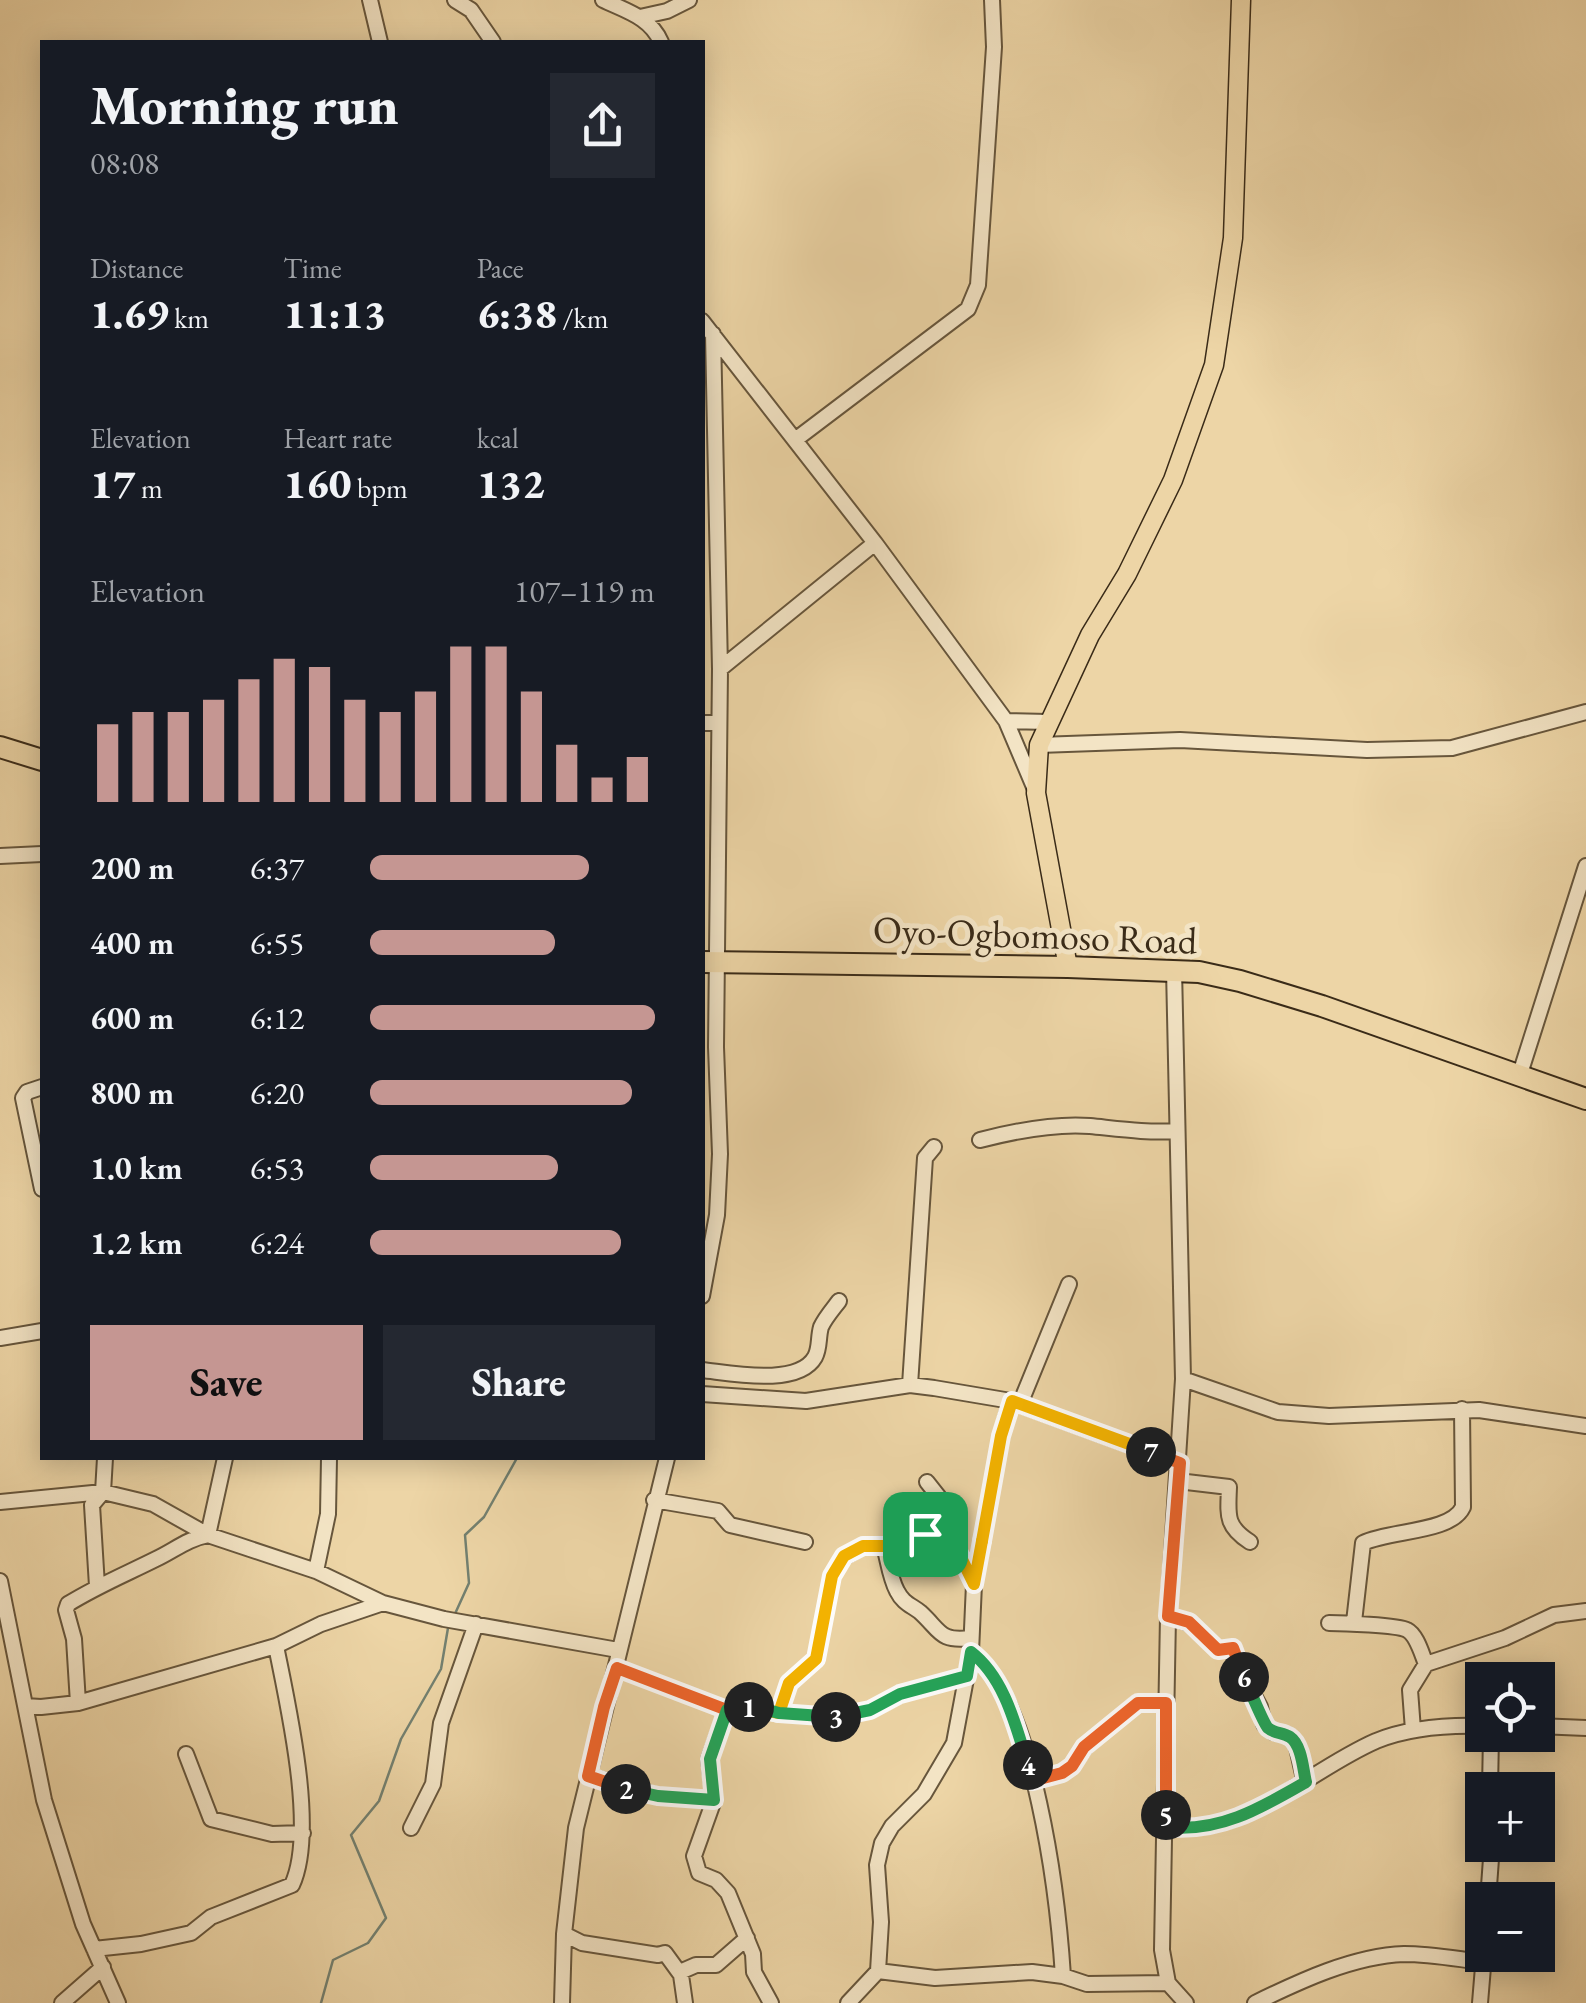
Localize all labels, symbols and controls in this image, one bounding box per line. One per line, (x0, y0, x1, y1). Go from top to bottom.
text: Morning run (90, 69, 399, 140)
button: share (550, 73, 655, 178)
text: 08:08 (90, 142, 159, 184)
text: Distance (90, 250, 184, 286)
text: Time (283, 250, 342, 286)
text: Pace (477, 250, 524, 286)
text: 1.69 (90, 286, 169, 341)
text: 11:13 (283, 286, 386, 341)
text: 6:38 (477, 286, 557, 341)
text: km (169, 300, 209, 336)
text: /km (557, 300, 609, 336)
text: Elevation (90, 420, 191, 456)
text: Heart rate (283, 420, 392, 456)
text: kcal (477, 420, 519, 456)
text: 17 (90, 456, 135, 511)
text: 160 (283, 456, 351, 511)
text: 132 (477, 456, 545, 511)
text: m (135, 470, 163, 506)
text: bpm (351, 470, 408, 506)
text: Elevation (90, 570, 205, 612)
text: 107–119 m (514, 570, 655, 612)
text: 200 m (90, 847, 174, 889)
text: 6:37 (250, 847, 304, 889)
street label: Oyo-Ogbomoso Road (872, 904, 1199, 965)
text: 400 m (90, 922, 174, 964)
text: 6:55 (250, 922, 304, 964)
text: 600 m (90, 997, 174, 1039)
text: 6:12 (250, 997, 304, 1039)
text: 800 m (90, 1072, 174, 1114)
text: 6:20 (250, 1072, 304, 1114)
text: 1.0 km (90, 1147, 183, 1189)
text: 6:53 (250, 1147, 304, 1189)
text: 1.2 km (90, 1222, 183, 1264)
text: 6:24 (250, 1222, 304, 1264)
button: Save (90, 1325, 363, 1440)
button: Share (383, 1325, 655, 1440)
pin: 7 (1126, 1427, 1176, 1477)
text: 7 (1144, 1434, 1158, 1470)
pin (883, 1492, 968, 1577)
icon: arrive (898, 1507, 953, 1562)
pin: 6 (1219, 1652, 1269, 1702)
text: 6 (1237, 1659, 1251, 1695)
map controls (1465, 1662, 1555, 1972)
button: locate (1465, 1662, 1555, 1752)
pin: 1 (724, 1682, 774, 1732)
text: 1 (742, 1689, 756, 1725)
pin: 3 (811, 1692, 861, 1742)
text: 3 (829, 1699, 843, 1735)
pin: 4 (1003, 1740, 1053, 1790)
text: 4 (1021, 1747, 1035, 1783)
pin: 2 (601, 1764, 651, 1814)
text: 2 (619, 1771, 633, 1807)
button: + (1465, 1772, 1555, 1862)
pin: 5 (1141, 1790, 1191, 1840)
text: 5 (1159, 1797, 1173, 1833)
button: − (1465, 1882, 1555, 1972)

